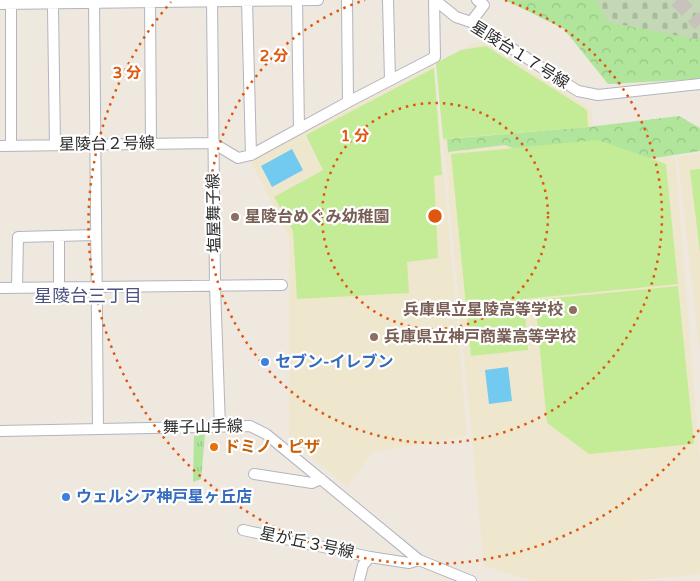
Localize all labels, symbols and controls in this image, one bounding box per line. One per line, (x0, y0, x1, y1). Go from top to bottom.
street label: 星陵台１７号線 (467, 17, 573, 93)
text: 2 分 (260, 47, 288, 65)
text: 3 分 (113, 64, 141, 82)
text: 1 分 (341, 127, 369, 145)
street label: 星陵台２号線 (59, 133, 155, 155)
street label: 塩屋舞子線 (203, 173, 225, 253)
place label: 星陵台めぐみ幼稚園 (245, 207, 389, 227)
centre of rings (426, 207, 444, 225)
marker: 星陵台めぐみ幼稚園 (229, 211, 241, 223)
district label: 星陵台三丁目 (34, 285, 142, 307)
place label: 兵庫県立星陵高等学校 (403, 300, 563, 320)
marker: 兵庫県立星陵高等学校 (567, 304, 579, 316)
place label: 兵庫県立神戸商業高等学校 (384, 327, 576, 347)
marker: 兵庫県立神戸商業高等学校 (368, 331, 380, 343)
place label: セブン-イレブン (275, 352, 394, 372)
marker: セブン-イレブン (259, 356, 271, 368)
street label: 舞子山手線 (163, 416, 243, 438)
place label: ドミノ・ピザ (224, 437, 320, 457)
marker: ドミノ・ピザ (208, 441, 220, 453)
place label: ウェルシア神戸星ヶ丘店 (76, 487, 252, 507)
marker: ウェルシア神戸星ヶ丘店 (60, 491, 72, 503)
street label: 星が丘３号線 (258, 523, 356, 563)

